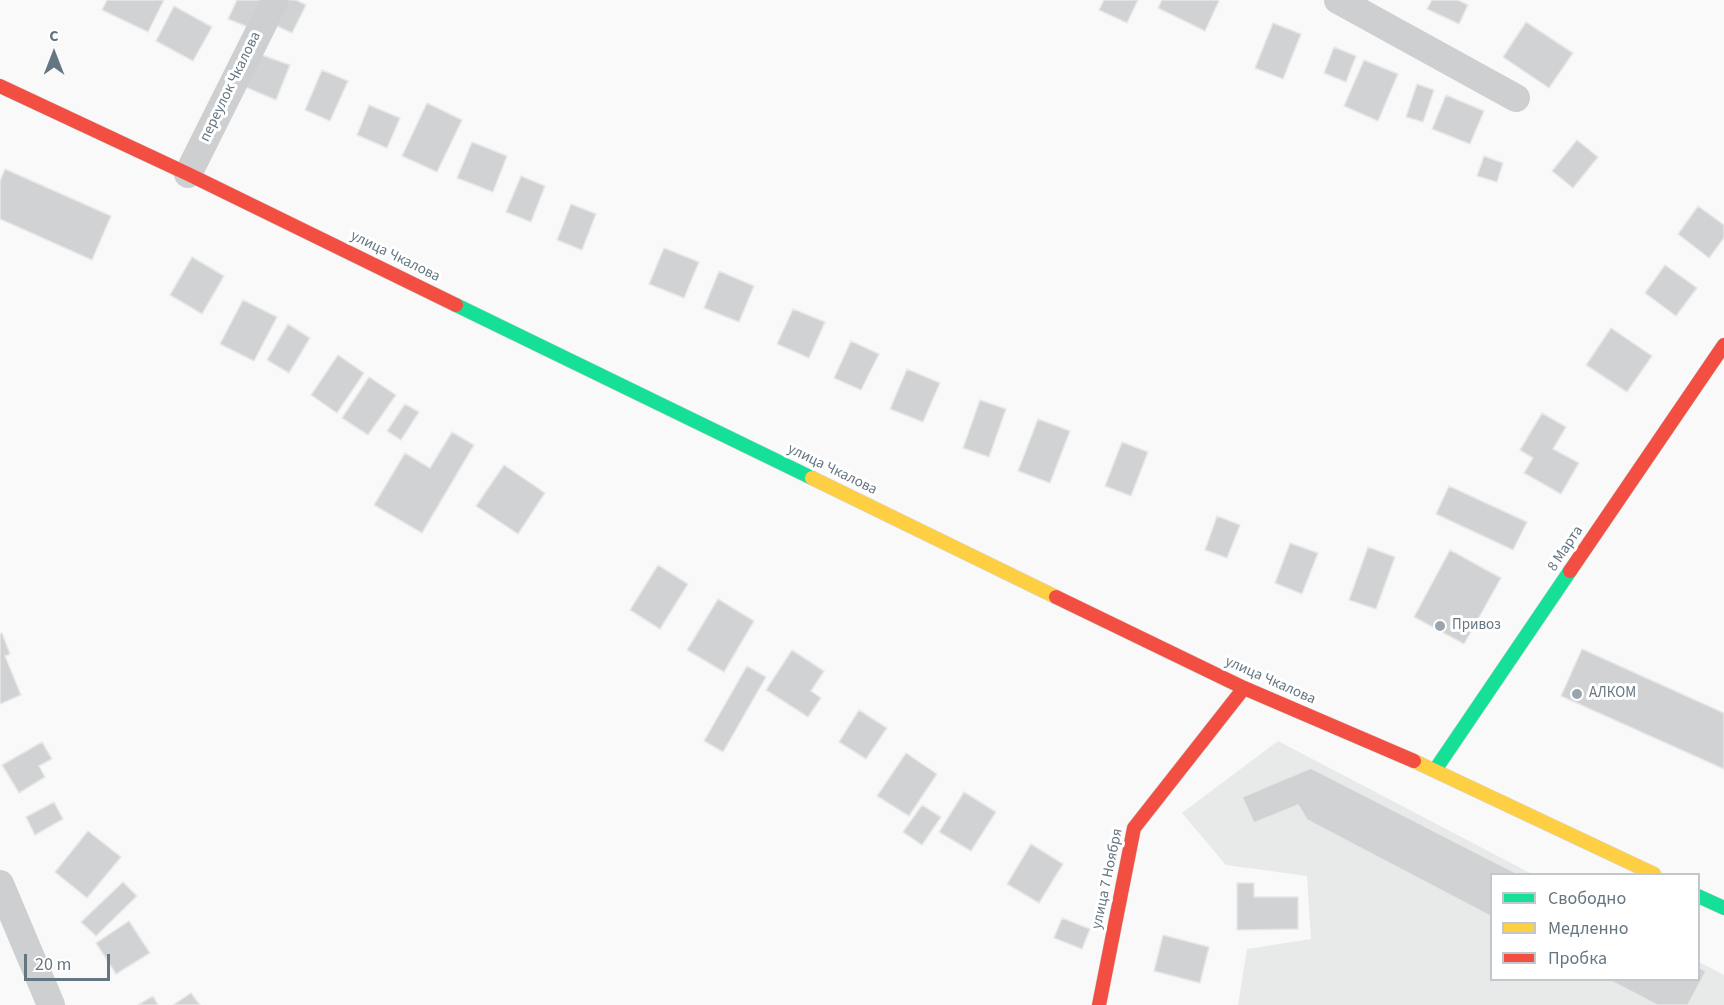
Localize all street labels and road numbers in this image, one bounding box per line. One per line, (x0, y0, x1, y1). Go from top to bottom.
street label: переулок Чкалова (197, 29, 265, 145)
street label: улица Чкалова (347, 228, 443, 286)
street label: улица Чкалова (784, 441, 880, 499)
street label: 8 Марта (1544, 523, 1588, 575)
street label: улица Чкалова (1222, 653, 1318, 709)
street label: улица 7 Ноября (1089, 827, 1127, 931)

